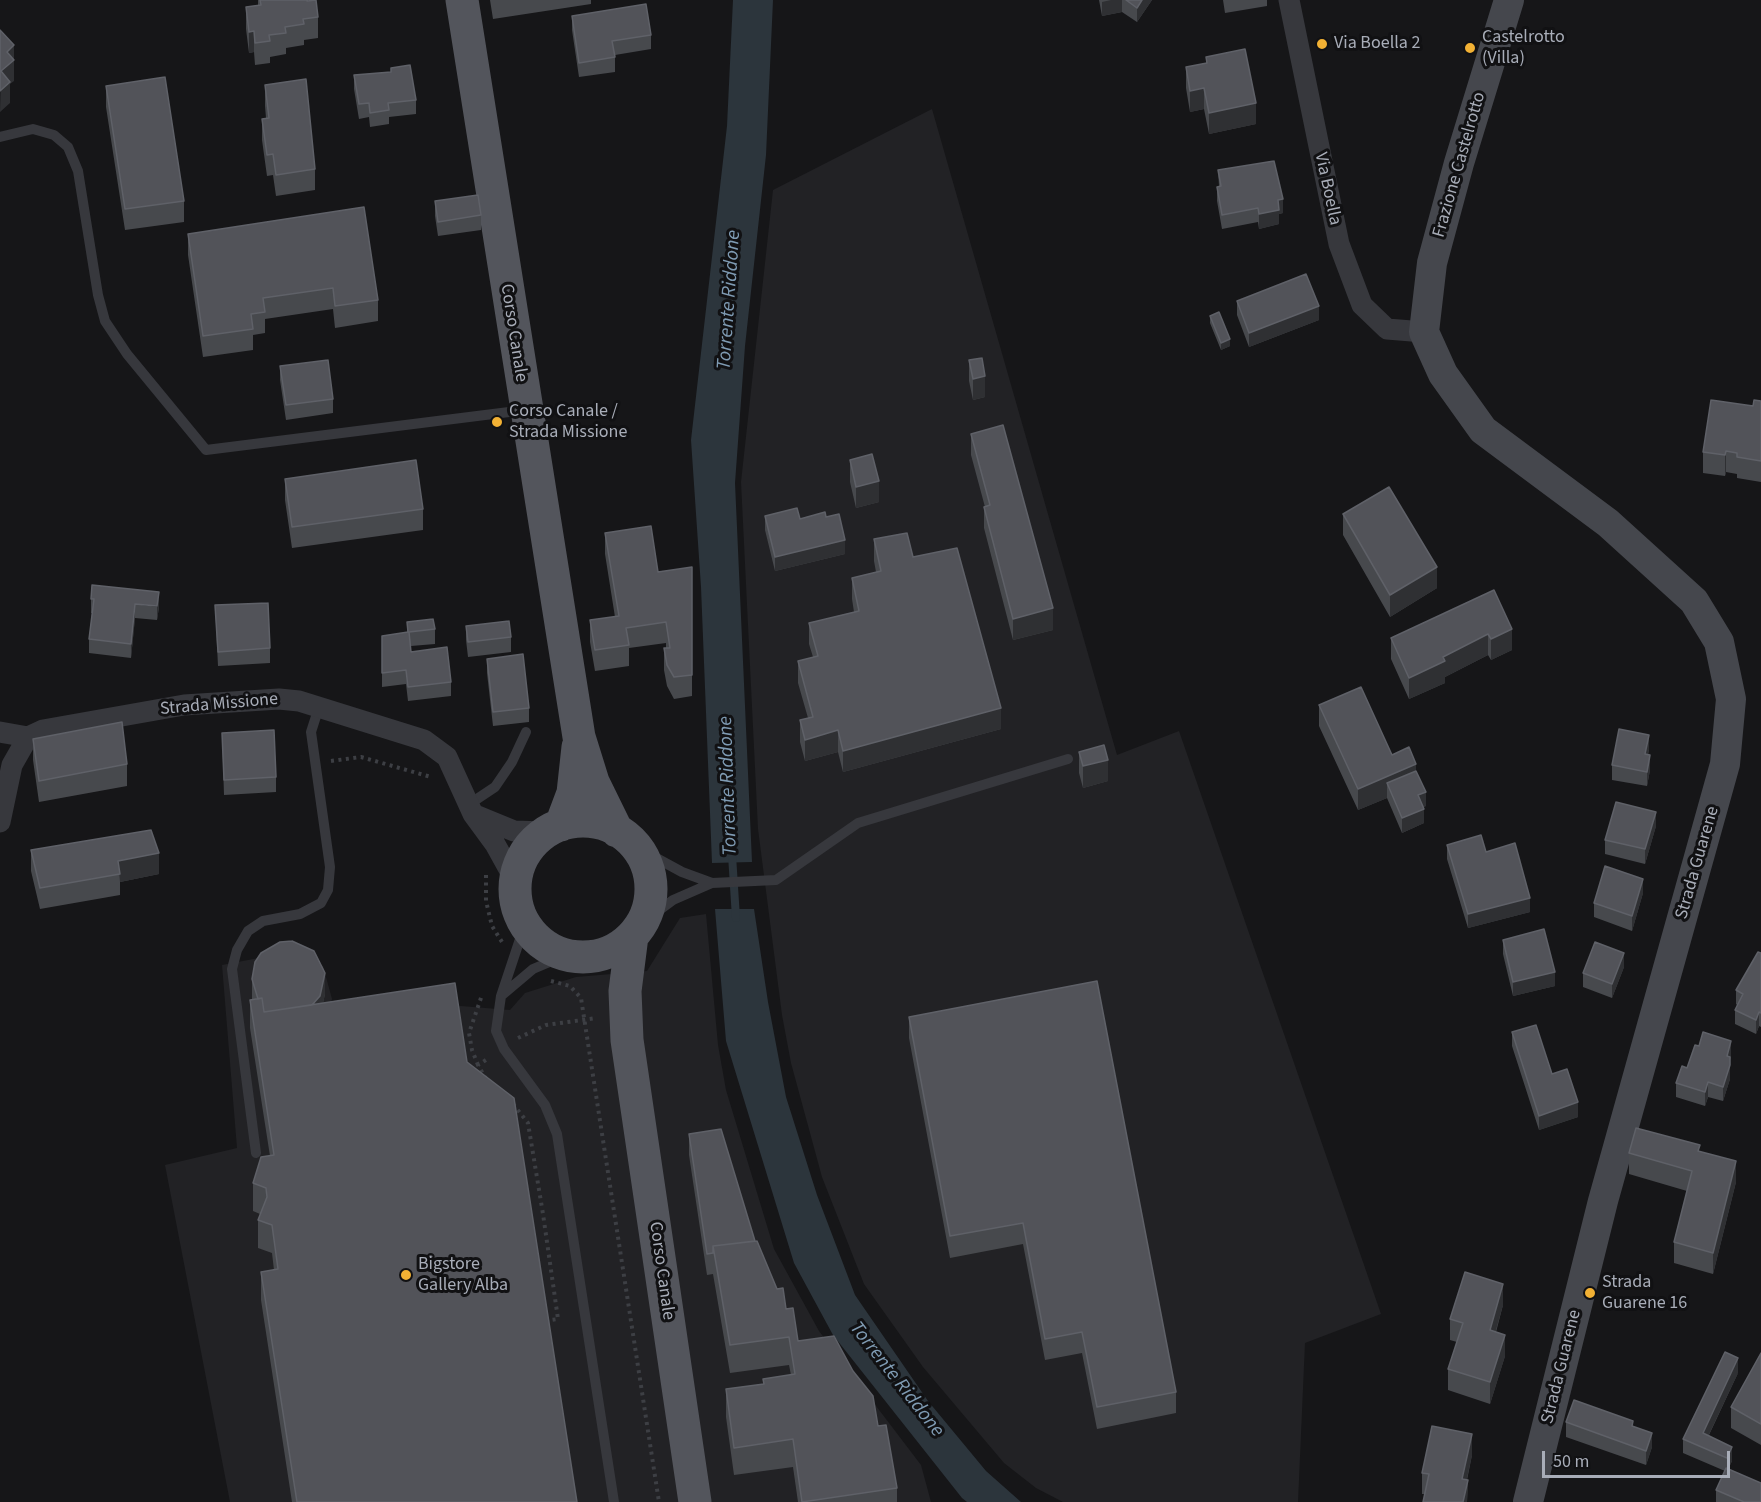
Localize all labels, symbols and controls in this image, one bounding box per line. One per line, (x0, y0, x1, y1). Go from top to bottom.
place label: Castelrotto (Villa) (1482, 27, 1565, 70)
place label: Via Boella 2 (1334, 33, 1420, 55)
marker: Via Boella 2 (1315, 37, 1329, 51)
marker: Castelrotto (Villa) (1463, 41, 1477, 55)
street label: Frazione Castelrotto (1429, 90, 1491, 240)
street label: Via Boella (1309, 151, 1345, 227)
water label: Torrente Riddone (713, 229, 747, 371)
street label: Corso Canale (495, 282, 531, 384)
place label: Corso Canale / Strada Missione (509, 401, 627, 444)
marker: Corso Canale / Strada Missione (490, 415, 504, 429)
street label: Strada Missione (159, 689, 279, 721)
water label: Torrente Riddone (715, 716, 743, 856)
street label: Strada Guarene (1672, 804, 1724, 922)
street label: Corso Canale (643, 1221, 679, 1321)
place label: Bigstore Gallery Alba (418, 1254, 508, 1296)
marker: Bigstore Gallery Alba (399, 1268, 413, 1282)
place label: Strada Guarene 16 (1602, 1272, 1687, 1314)
marker: Strada Guarene 16 (1583, 1286, 1597, 1300)
street label: Strada Guarene (1537, 1308, 1587, 1426)
water label: Torrente Riddone (843, 1317, 949, 1443)
scale bar (1545, 1439, 1732, 1477)
text: 50 m (1553, 1449, 1589, 1474)

